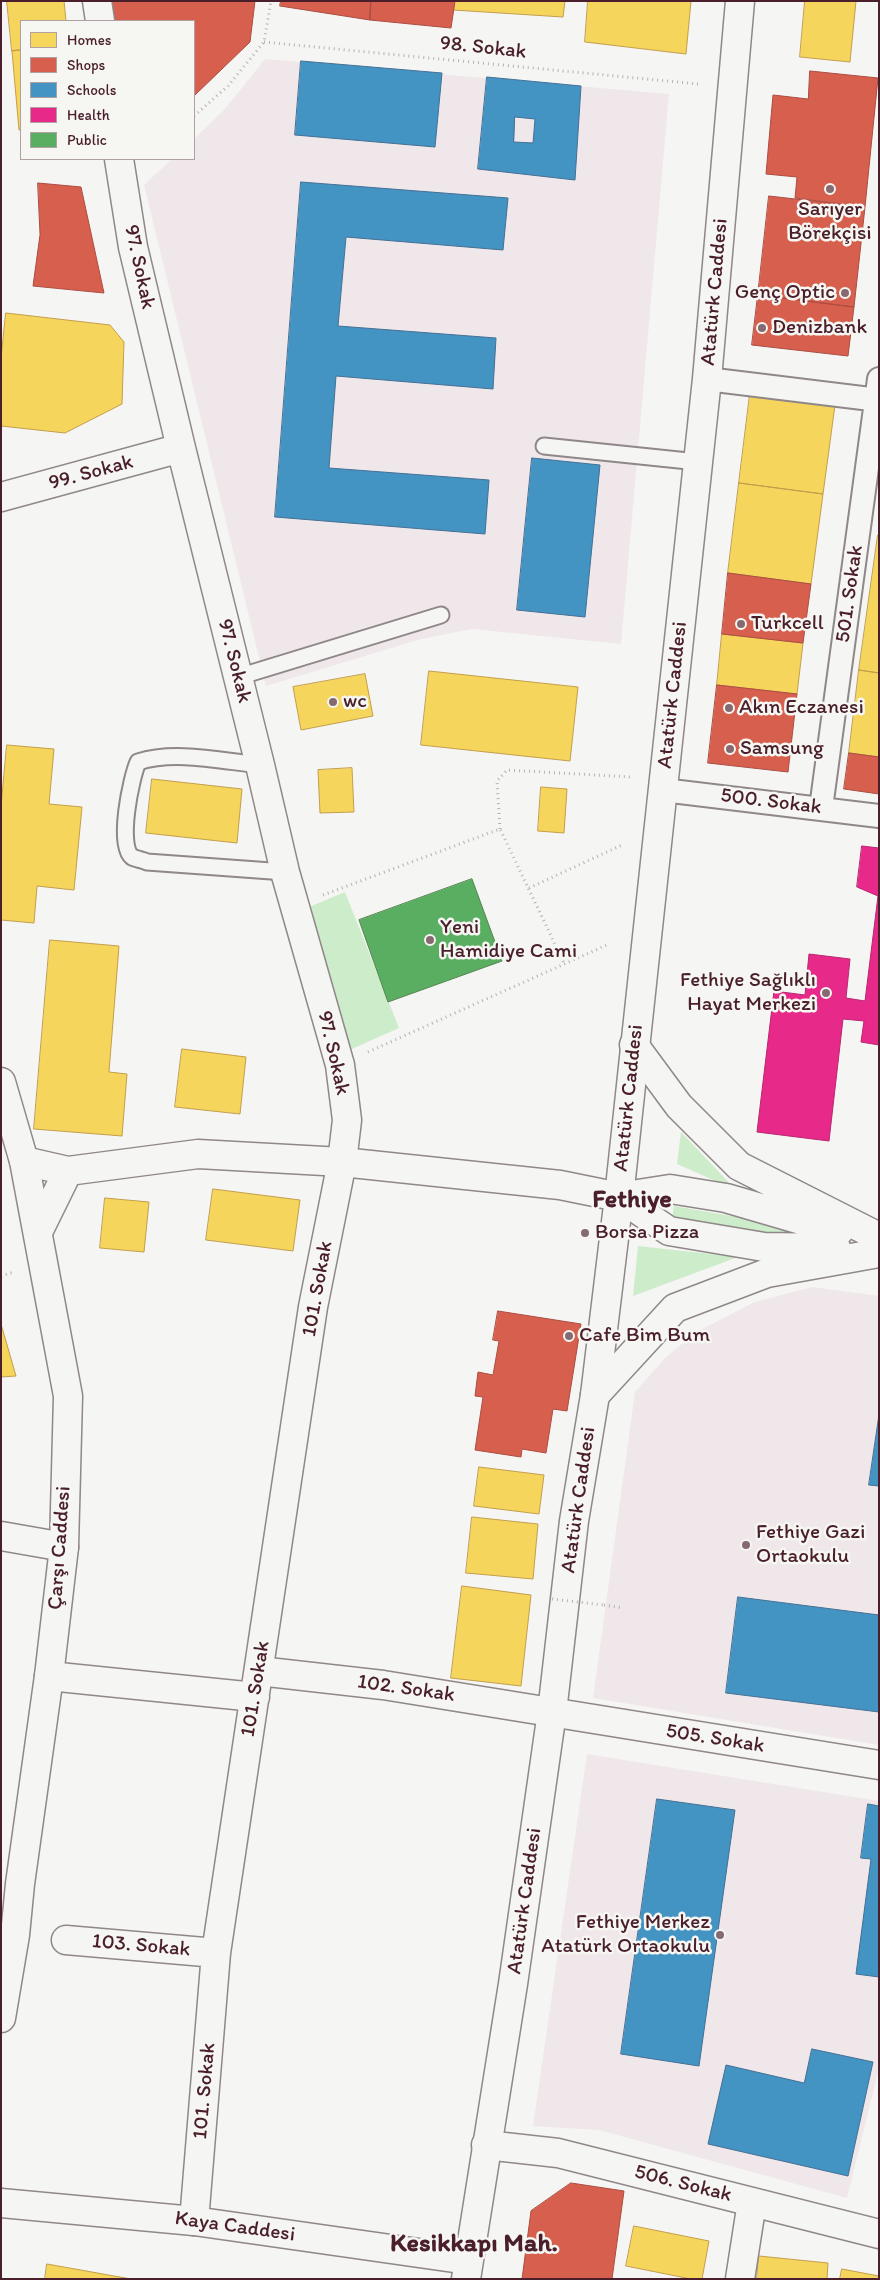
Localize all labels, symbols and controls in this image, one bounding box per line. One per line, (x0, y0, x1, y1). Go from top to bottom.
legend (20, 20, 195, 160)
text: Homes (67, 31, 111, 49)
street label: 98. Sokak (439, 31, 527, 65)
text: Shops (67, 56, 105, 74)
text: Schools (67, 81, 116, 99)
text: Health (67, 106, 110, 124)
text: Public (67, 131, 107, 149)
marker: Sarıyer Börekçisi (824, 183, 836, 195)
place label: Sarıyer Börekçisi (788, 197, 872, 247)
street label: Atatürk Caddesi (696, 217, 734, 367)
street label: 97. Sokak (118, 222, 160, 312)
place label: Genç Optic (735, 280, 835, 306)
marker: Genç Optic (839, 287, 851, 299)
place label: Denizbank (772, 315, 867, 341)
marker: Denizbank (756, 322, 768, 334)
street label: 99. Sokak (46, 450, 136, 496)
street label: 501. Sokak (831, 544, 869, 644)
place label: Turkcell (751, 611, 824, 637)
street label: 97. Sokak (211, 616, 257, 706)
marker: Turkcell (735, 618, 747, 630)
street label: Atatürk Caddesi (653, 620, 693, 770)
place label: wc (343, 689, 367, 715)
place label: Akın Eczanesi (739, 695, 864, 721)
marker: wc (327, 696, 339, 708)
marker: Akın Eczanesi (723, 702, 735, 714)
place label: Samsung (740, 736, 824, 762)
marker: Samsung (724, 743, 736, 755)
street label: 500. Sokak (719, 783, 823, 821)
place label: Yeni Hamidiye Cami (440, 915, 577, 965)
marker: Yeni Hamidiye Cami (424, 934, 436, 946)
place label: Fethiye Sağlıklı Hayat Merkezi (680, 968, 816, 1018)
marker: Fethiye Sağlıklı Hayat Merkezi (820, 987, 832, 999)
street label: 97. Sokak (311, 1008, 355, 1098)
street label: Atatürk Caddesi (609, 1023, 649, 1173)
district label: Fethiye (592, 1184, 672, 1216)
place label: Borsa Pizza (595, 1220, 699, 1246)
marker: Borsa Pizza (579, 1227, 591, 1239)
street label: 101. Sokak (297, 1239, 339, 1339)
place label: Cafe Bim Bum (579, 1323, 710, 1349)
marker: Cafe Bim Bum (563, 1330, 575, 1342)
street label: Atatürk Caddesi (556, 1425, 602, 1575)
street label: Çarşı Caddesi (43, 1485, 77, 1611)
place label: Fethiye Gazi Ortaokulu (756, 1520, 865, 1570)
marker: Fethiye Gazi Ortaokulu (740, 1539, 752, 1551)
street label: 101. Sokak (236, 1639, 276, 1739)
street label: 102. Sokak (356, 1670, 456, 1708)
street label: 505. Sokak (664, 1719, 766, 1759)
street label: Atatürk Caddesi (502, 1826, 548, 1976)
place label: Fethiye Merkez Atatürk Ortaokulu (541, 1910, 710, 1960)
street label: 103. Sokak (91, 1929, 191, 1963)
marker: Fethiye Merkez Atatürk Ortaokulu (714, 1929, 726, 1941)
street label: 101. Sokak (188, 2042, 222, 2140)
street label: 506. Sokak (632, 2160, 734, 2208)
street label: Kaya Caddesi (173, 2206, 297, 2248)
district label: Kesikkapı Mah. (390, 2228, 558, 2260)

